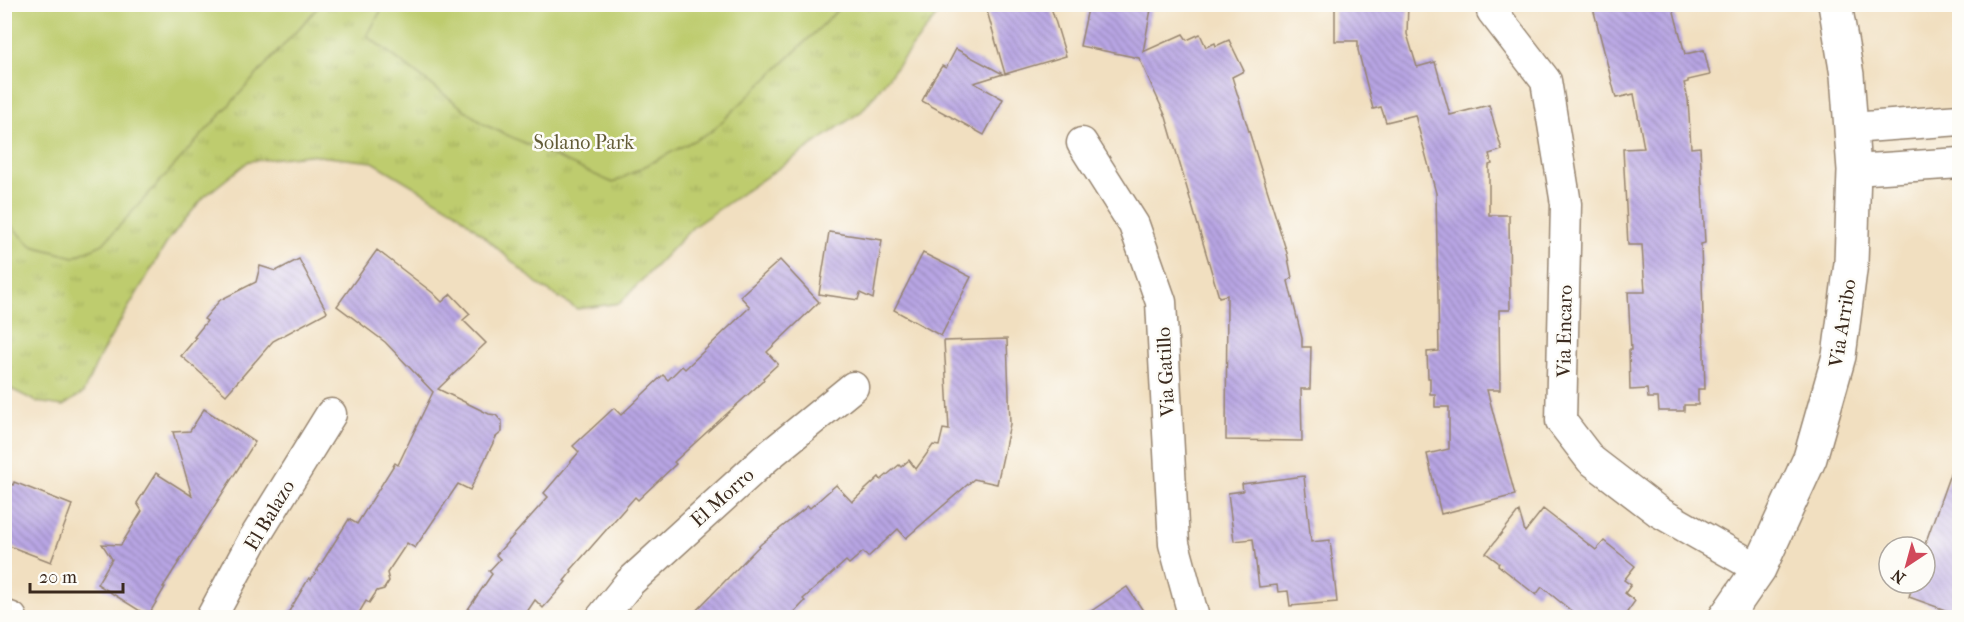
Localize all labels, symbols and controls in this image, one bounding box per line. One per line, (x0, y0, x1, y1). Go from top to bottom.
park label: Solano Park (534, 131, 635, 154)
street label: Via Arribo (1824, 277, 1861, 370)
street label: Via Encaro (1552, 284, 1577, 379)
street label: Via Gatillo (1152, 326, 1179, 418)
street label: El Morro (686, 463, 759, 532)
street label: El Balazo (239, 476, 299, 555)
north arrow (1877, 535, 1937, 595)
scale bar (30, 556, 123, 594)
text: N (1887, 565, 1909, 588)
text: 20 m (39, 567, 77, 588)

